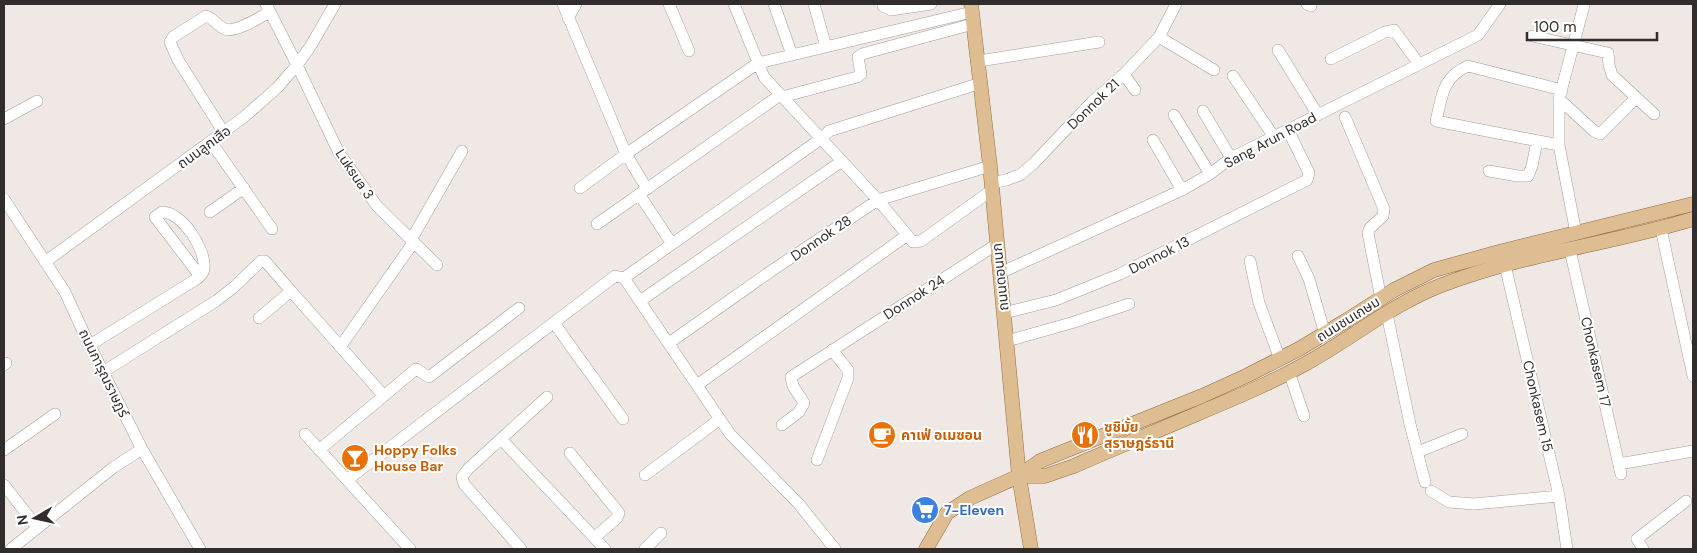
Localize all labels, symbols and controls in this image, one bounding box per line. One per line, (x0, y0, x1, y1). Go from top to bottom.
scale bar (1527, 10, 1657, 42)
text: 100 m (1534, 17, 1577, 37)
street label: Donnok 21 (1063, 75, 1123, 133)
street label: Sang Arun Road (1221, 108, 1319, 172)
street label: ถนนลูกเสือ (174, 121, 234, 173)
street label: Luksua 3 (332, 145, 378, 203)
street label: Donnok 28 (787, 211, 855, 265)
street label: Donnok 13 (1126, 232, 1192, 278)
street label: ถนนดอนนก (988, 242, 1012, 312)
street label: Donnok 24 (880, 270, 948, 323)
street label: ถนนชนเกษม (1313, 292, 1383, 346)
street label: Chonkasem 17 (1577, 315, 1615, 409)
street label: ถนนการุณราษฏร์ (75, 326, 133, 421)
street label: Chonkasem 15 (1519, 359, 1557, 453)
place label: ซูชิมั้ย สุราษฎร์ธานี (1104, 417, 1174, 452)
cafe icon: คาเฟ่ อเมซอน (867, 420, 897, 450)
restaurant icon: ซูชิมั้ย สุราษฎร์ธานี (1070, 420, 1100, 450)
place label: คาเฟ่ อเมซอน (901, 426, 982, 444)
place label: Hoppy Folks House Bar (374, 441, 457, 475)
bar icon: Hoppy Folks House Bar (340, 443, 370, 473)
north arrow (10, 493, 60, 543)
supermarket icon: 7-Eleven (910, 495, 940, 525)
place label: 7-Eleven (944, 501, 1004, 519)
text: N (12, 514, 32, 526)

